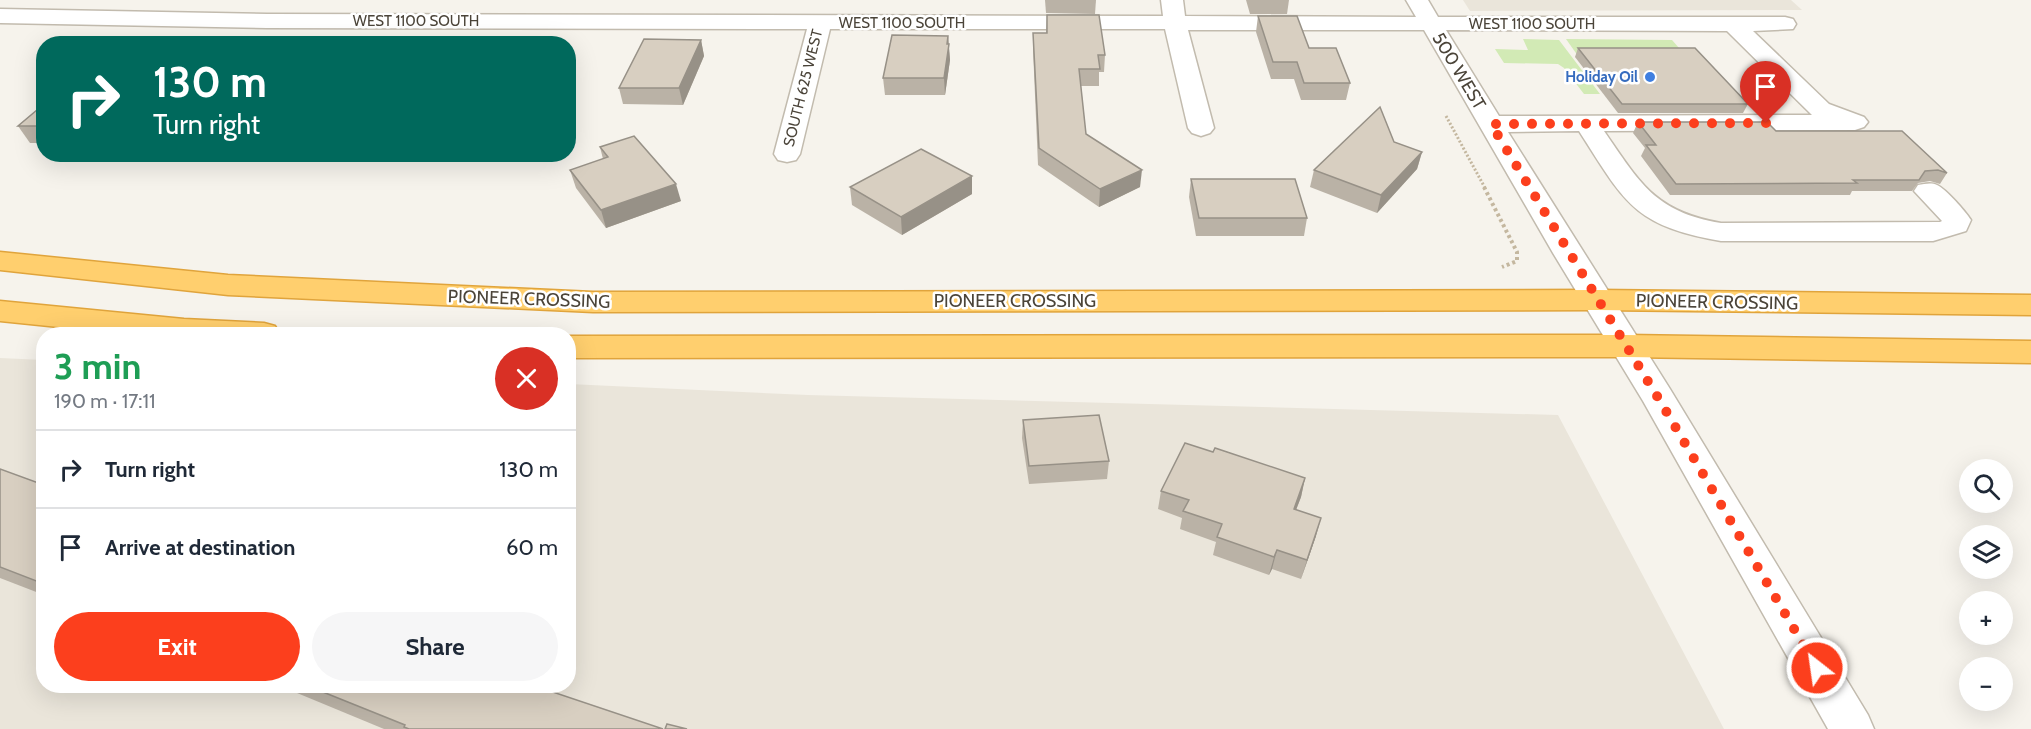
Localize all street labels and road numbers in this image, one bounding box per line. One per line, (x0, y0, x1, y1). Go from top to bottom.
street label: WEST 1100 SOUTH (353, 12, 479, 30)
street label: WEST 1100 SOUTH (839, 14, 965, 32)
street label: WEST 1100 SOUTH (1469, 15, 1595, 33)
street label: SOUTH 625 WEST (780, 27, 826, 149)
street label: 500 WEST (1427, 28, 1491, 114)
street label: PIONEER CROSSING (447, 285, 611, 313)
street label: PIONEER CROSSING (934, 290, 1096, 312)
street label: PIONEER CROSSING (1636, 290, 1798, 314)

